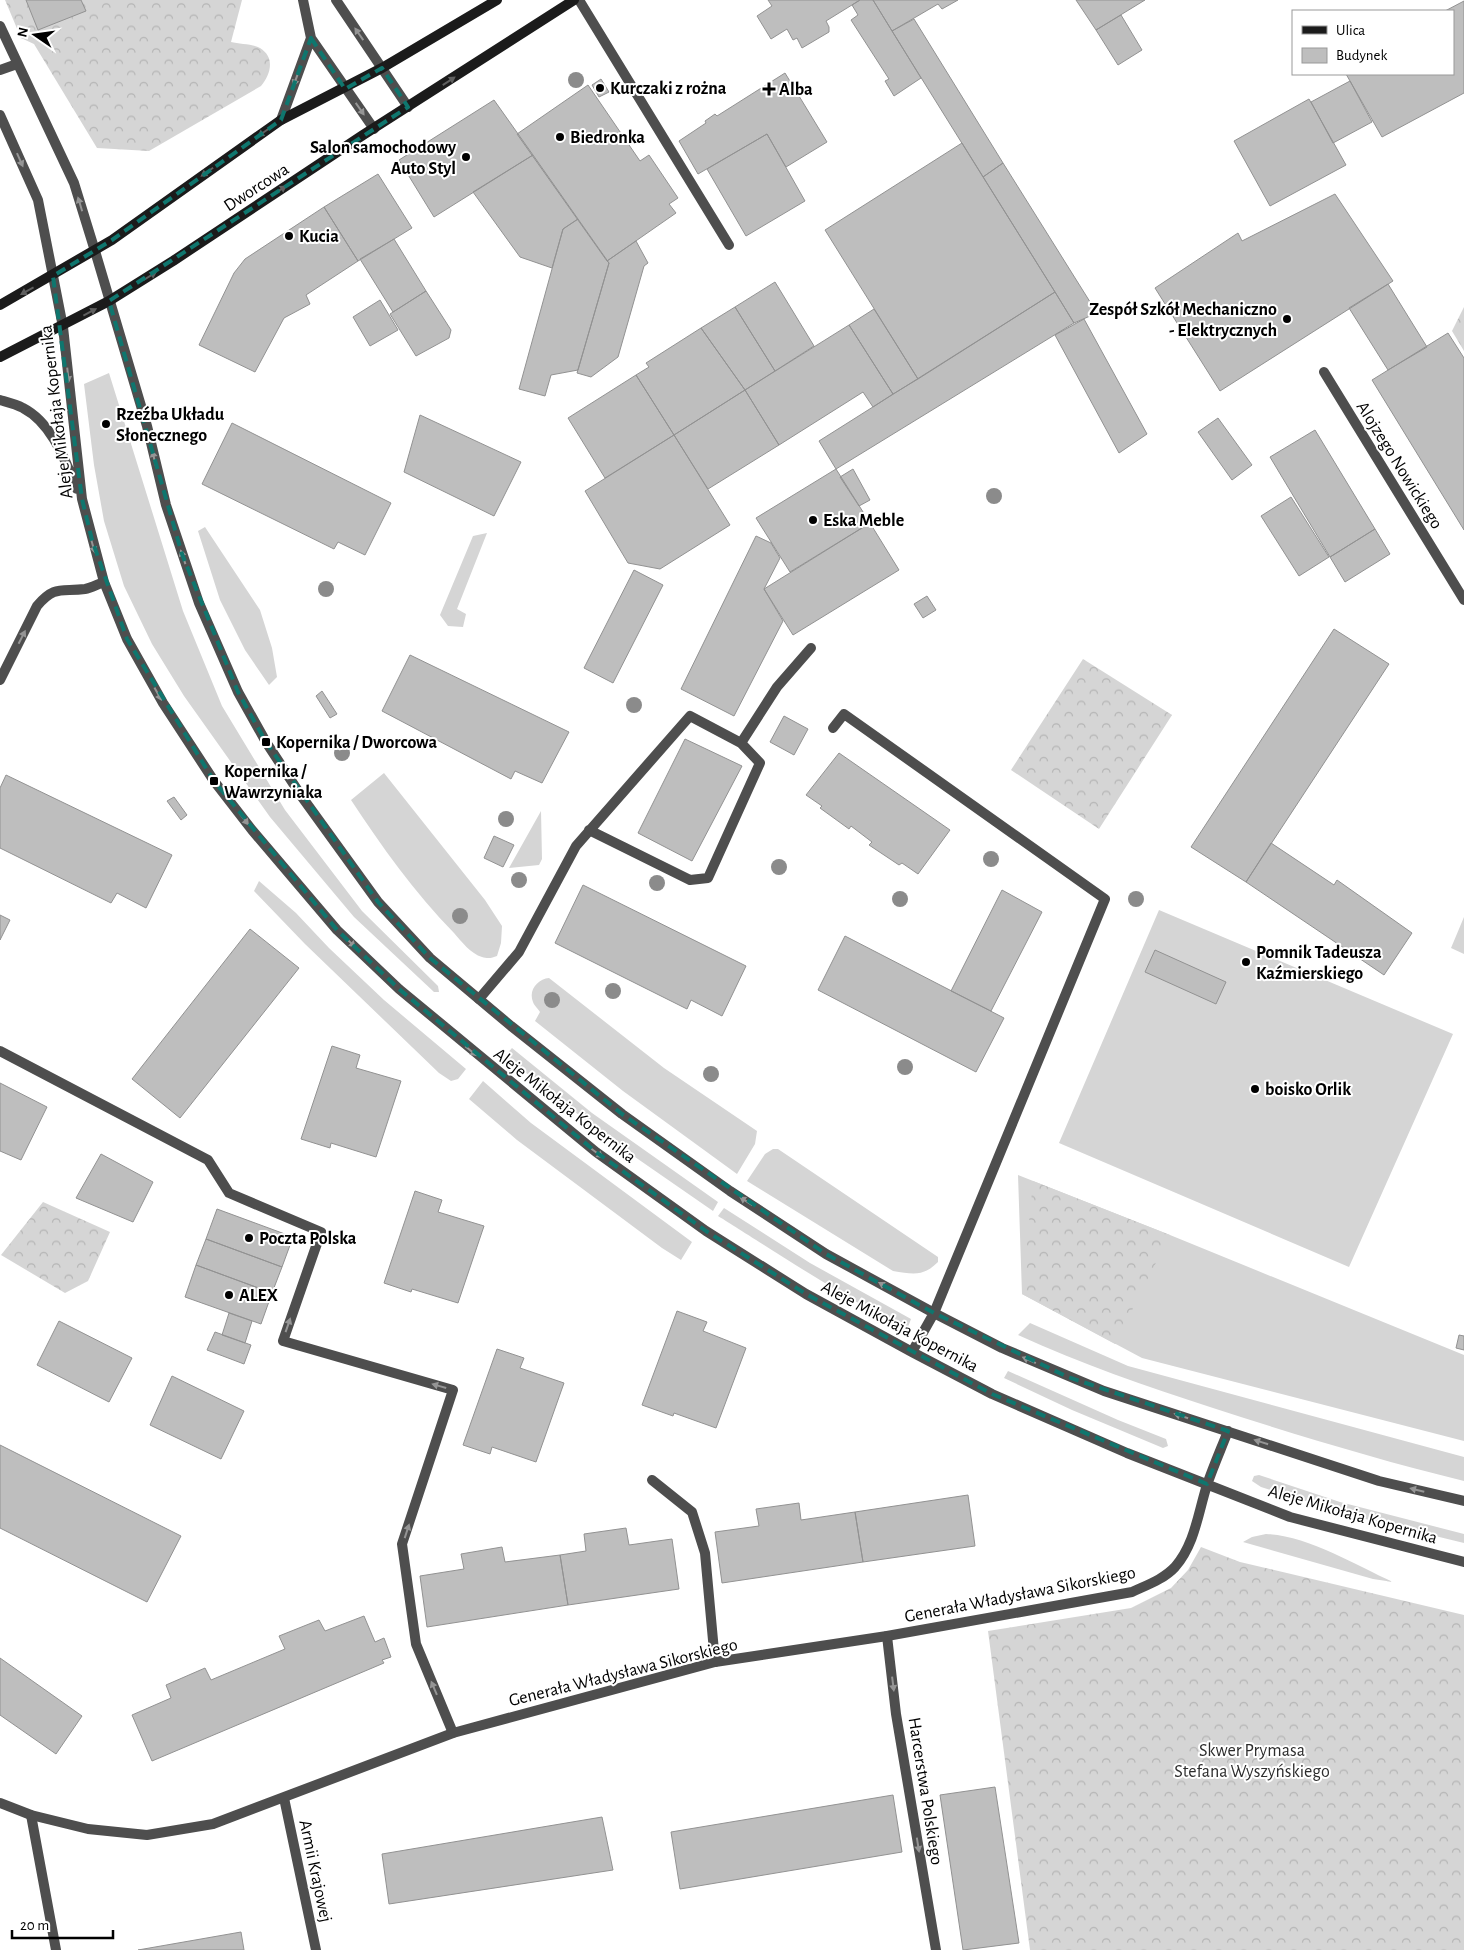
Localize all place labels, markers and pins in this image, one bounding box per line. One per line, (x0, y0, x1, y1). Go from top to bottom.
place label: Kurczaki z rożna (610, 80, 727, 98)
place label: Alba (779, 81, 813, 99)
marker: Kurczaki z rożna (594, 82, 606, 94)
marker: Alba (763, 83, 775, 95)
place label: Biedronka (570, 129, 645, 147)
marker: Biedronka (554, 131, 566, 143)
place label: Salon samochodowy Auto Styl (310, 139, 457, 178)
marker: Salon samochodowy Auto Styl (460, 151, 472, 163)
place label: Kucia (299, 228, 339, 246)
marker: Kucia (283, 230, 295, 242)
place label: Zespół Szkół Mechaniczno - Elektrycznych (1089, 301, 1277, 340)
marker: Zespół Szkół Mechaniczno - Elektrycznych (1281, 313, 1293, 325)
place label: Rzeźba Układu Słonecznego (116, 406, 225, 445)
marker: Rzeźba Układu Słonecznego (100, 418, 112, 430)
place label: Eska Meble (823, 512, 904, 530)
marker: Eska Meble (807, 514, 819, 526)
place label: Kopernika / Dworcowa (276, 734, 437, 752)
marker: Kopernika / Dworcowa (260, 736, 272, 748)
place label: Kopernika / Wawrzyniaka (224, 763, 323, 802)
marker: Kopernika / Wawrzyniaka (208, 775, 220, 787)
place label: Pomnik Tadeusza Kaźmierskiego (1256, 944, 1382, 983)
marker: Pomnik Tadeusza Kaźmierskiego (1240, 956, 1252, 968)
place label: boisko Orlik (1265, 1081, 1351, 1099)
marker: boisko Orlik (1249, 1083, 1261, 1095)
place label: Poczta Polska (259, 1230, 357, 1248)
marker: Poczta Polska (243, 1232, 255, 1244)
place label: ALEX (239, 1287, 278, 1305)
marker: ALEX (223, 1289, 235, 1301)

